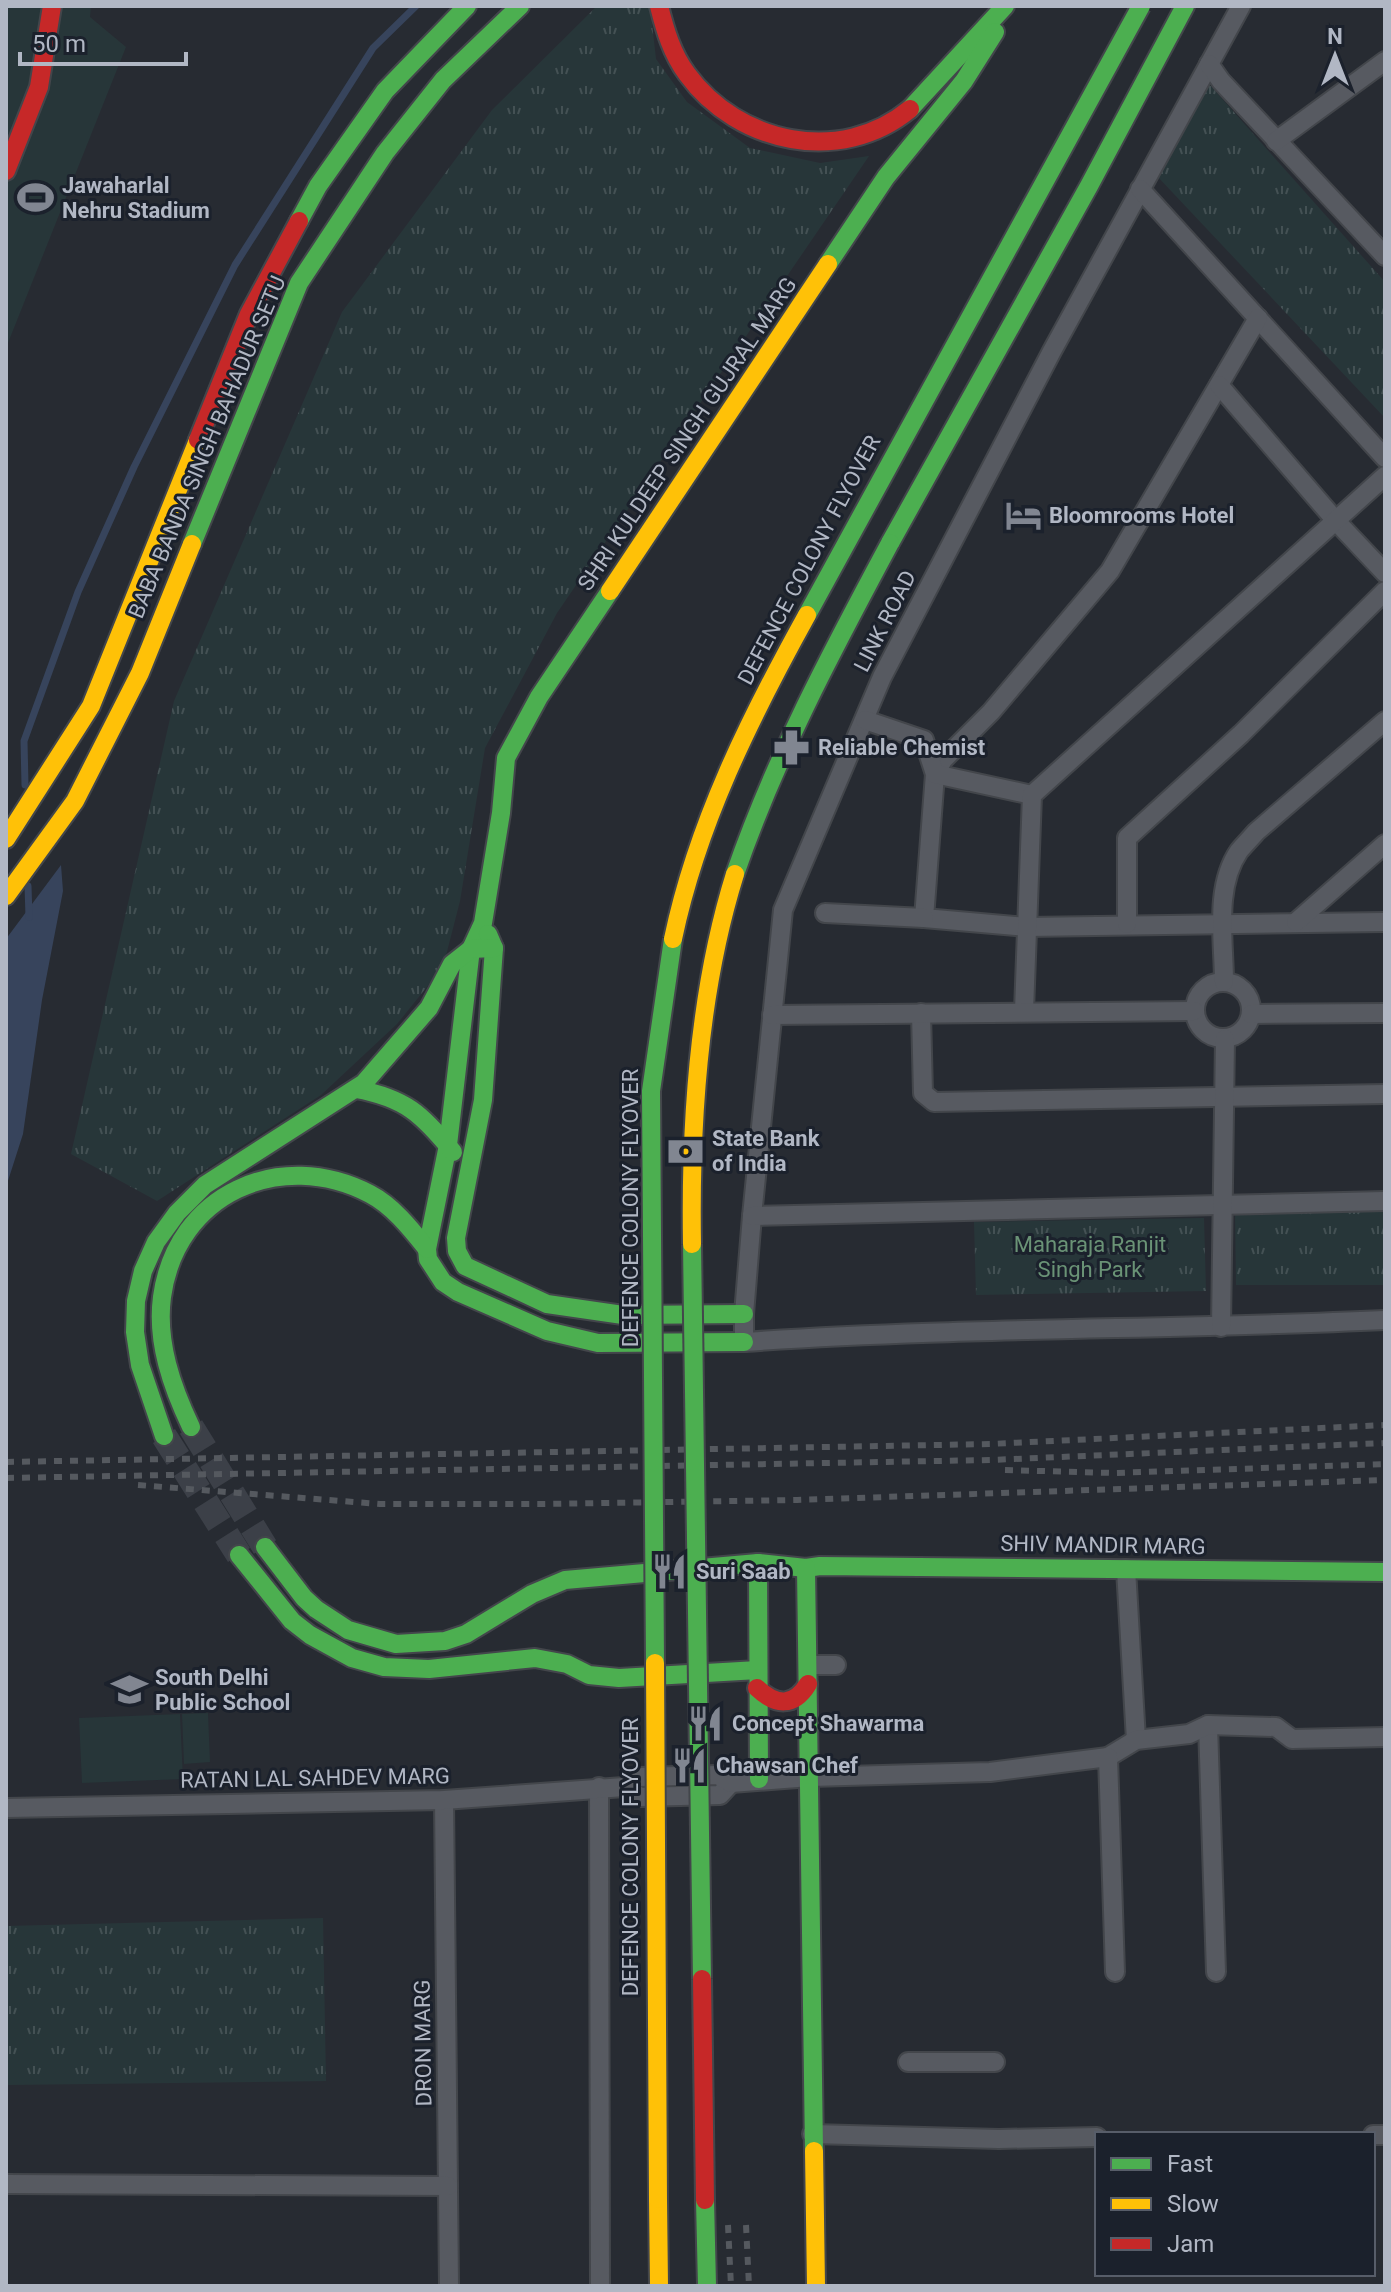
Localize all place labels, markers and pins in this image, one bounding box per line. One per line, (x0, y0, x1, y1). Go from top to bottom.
place label: Jawaharlal Nehru Stadium (62, 173, 210, 223)
sports icon: Jawaharlal Nehru Stadium (17, 179, 55, 217)
hotel icon: Bloomrooms Hotel (1004, 496, 1042, 534)
place label: Bloomrooms Hotel (1049, 503, 1234, 528)
pharmacy icon: Reliable Chemist (773, 728, 811, 766)
place label: Reliable Chemist (818, 735, 986, 760)
place label: State Bank of India (712, 1126, 820, 1176)
bank icon: State Bank of India (667, 1132, 705, 1170)
restaurant icon: Suri Saab (651, 1552, 689, 1590)
place label: Suri Saab (696, 1559, 791, 1584)
place label: South Delhi Public School (155, 1665, 290, 1715)
school or university icon: South Delhi Public School (110, 1671, 148, 1709)
restaurant icon: Concept Shawarma (687, 1704, 725, 1742)
place label: Concept Shawarma (732, 1711, 924, 1736)
restaurant icon: Chawsan Chef (671, 1746, 709, 1784)
place label: Chawsan Chef (716, 1753, 858, 1778)

